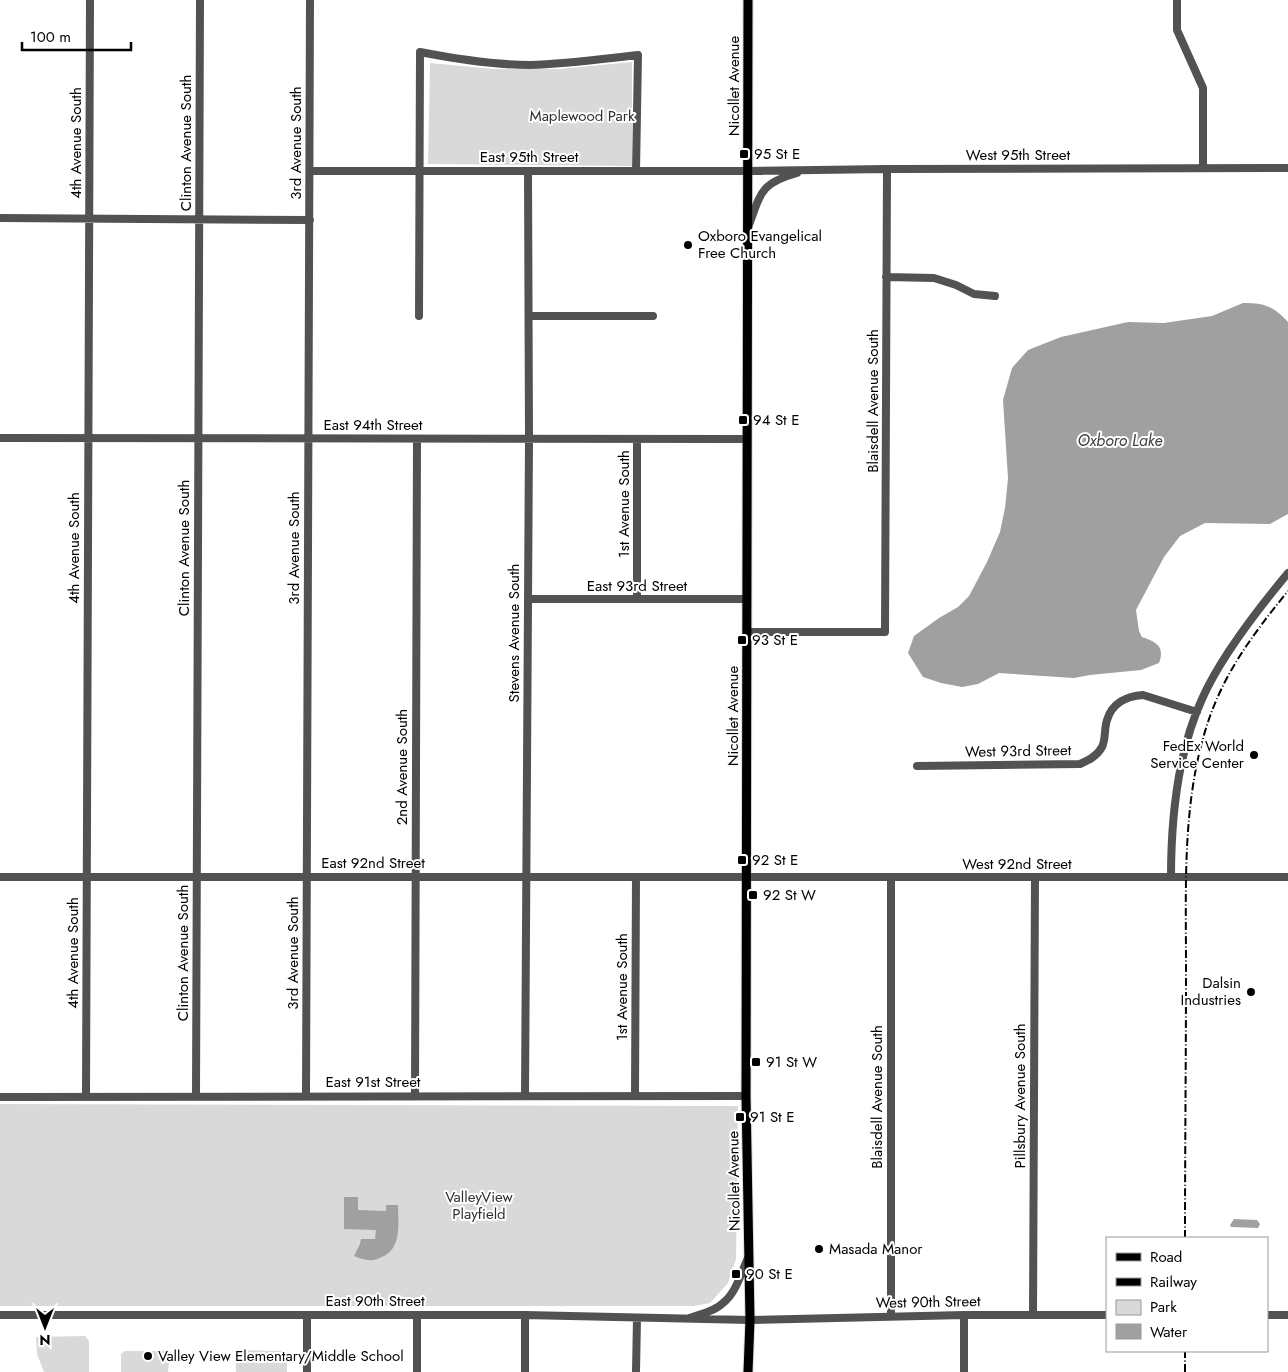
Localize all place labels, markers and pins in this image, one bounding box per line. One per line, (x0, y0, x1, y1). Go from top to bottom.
place label: 95 St E (754, 143, 800, 165)
marker: 95 St E (738, 148, 750, 160)
place label: Oxboro Evangelical Free Church (698, 225, 822, 264)
marker: Oxboro Evangelical Free Church (682, 239, 694, 251)
place label: 94 St E (753, 409, 799, 431)
marker: 94 St E (737, 414, 749, 426)
place label: 93 St E (752, 629, 798, 651)
marker: 93 St E (736, 634, 748, 646)
place label: FedEx World Service Center (1150, 735, 1245, 774)
marker: FedEx World Service Center (1248, 749, 1260, 761)
place label: 92 St E (752, 849, 798, 871)
marker: 92 St E (736, 854, 748, 866)
place label: 92 St W (763, 884, 816, 906)
marker: 92 St W (747, 889, 759, 901)
place label: Dalsin Industries (1181, 972, 1241, 1011)
marker: Dalsin Industries (1245, 986, 1257, 998)
place label: 91 St W (766, 1051, 817, 1073)
marker: 91 St W (750, 1056, 762, 1068)
place label: 91 St E (750, 1106, 794, 1128)
marker: 91 St E (734, 1111, 746, 1123)
place label: Masada Manor (829, 1238, 923, 1260)
marker: Masada Manor (813, 1243, 825, 1255)
place label: 90 St E (746, 1263, 793, 1285)
marker: 90 St E (730, 1268, 742, 1280)
place label: Valley View Elementary/Middle School (158, 1345, 404, 1367)
marker: Valley View Elementary/Middle School (142, 1350, 154, 1362)

